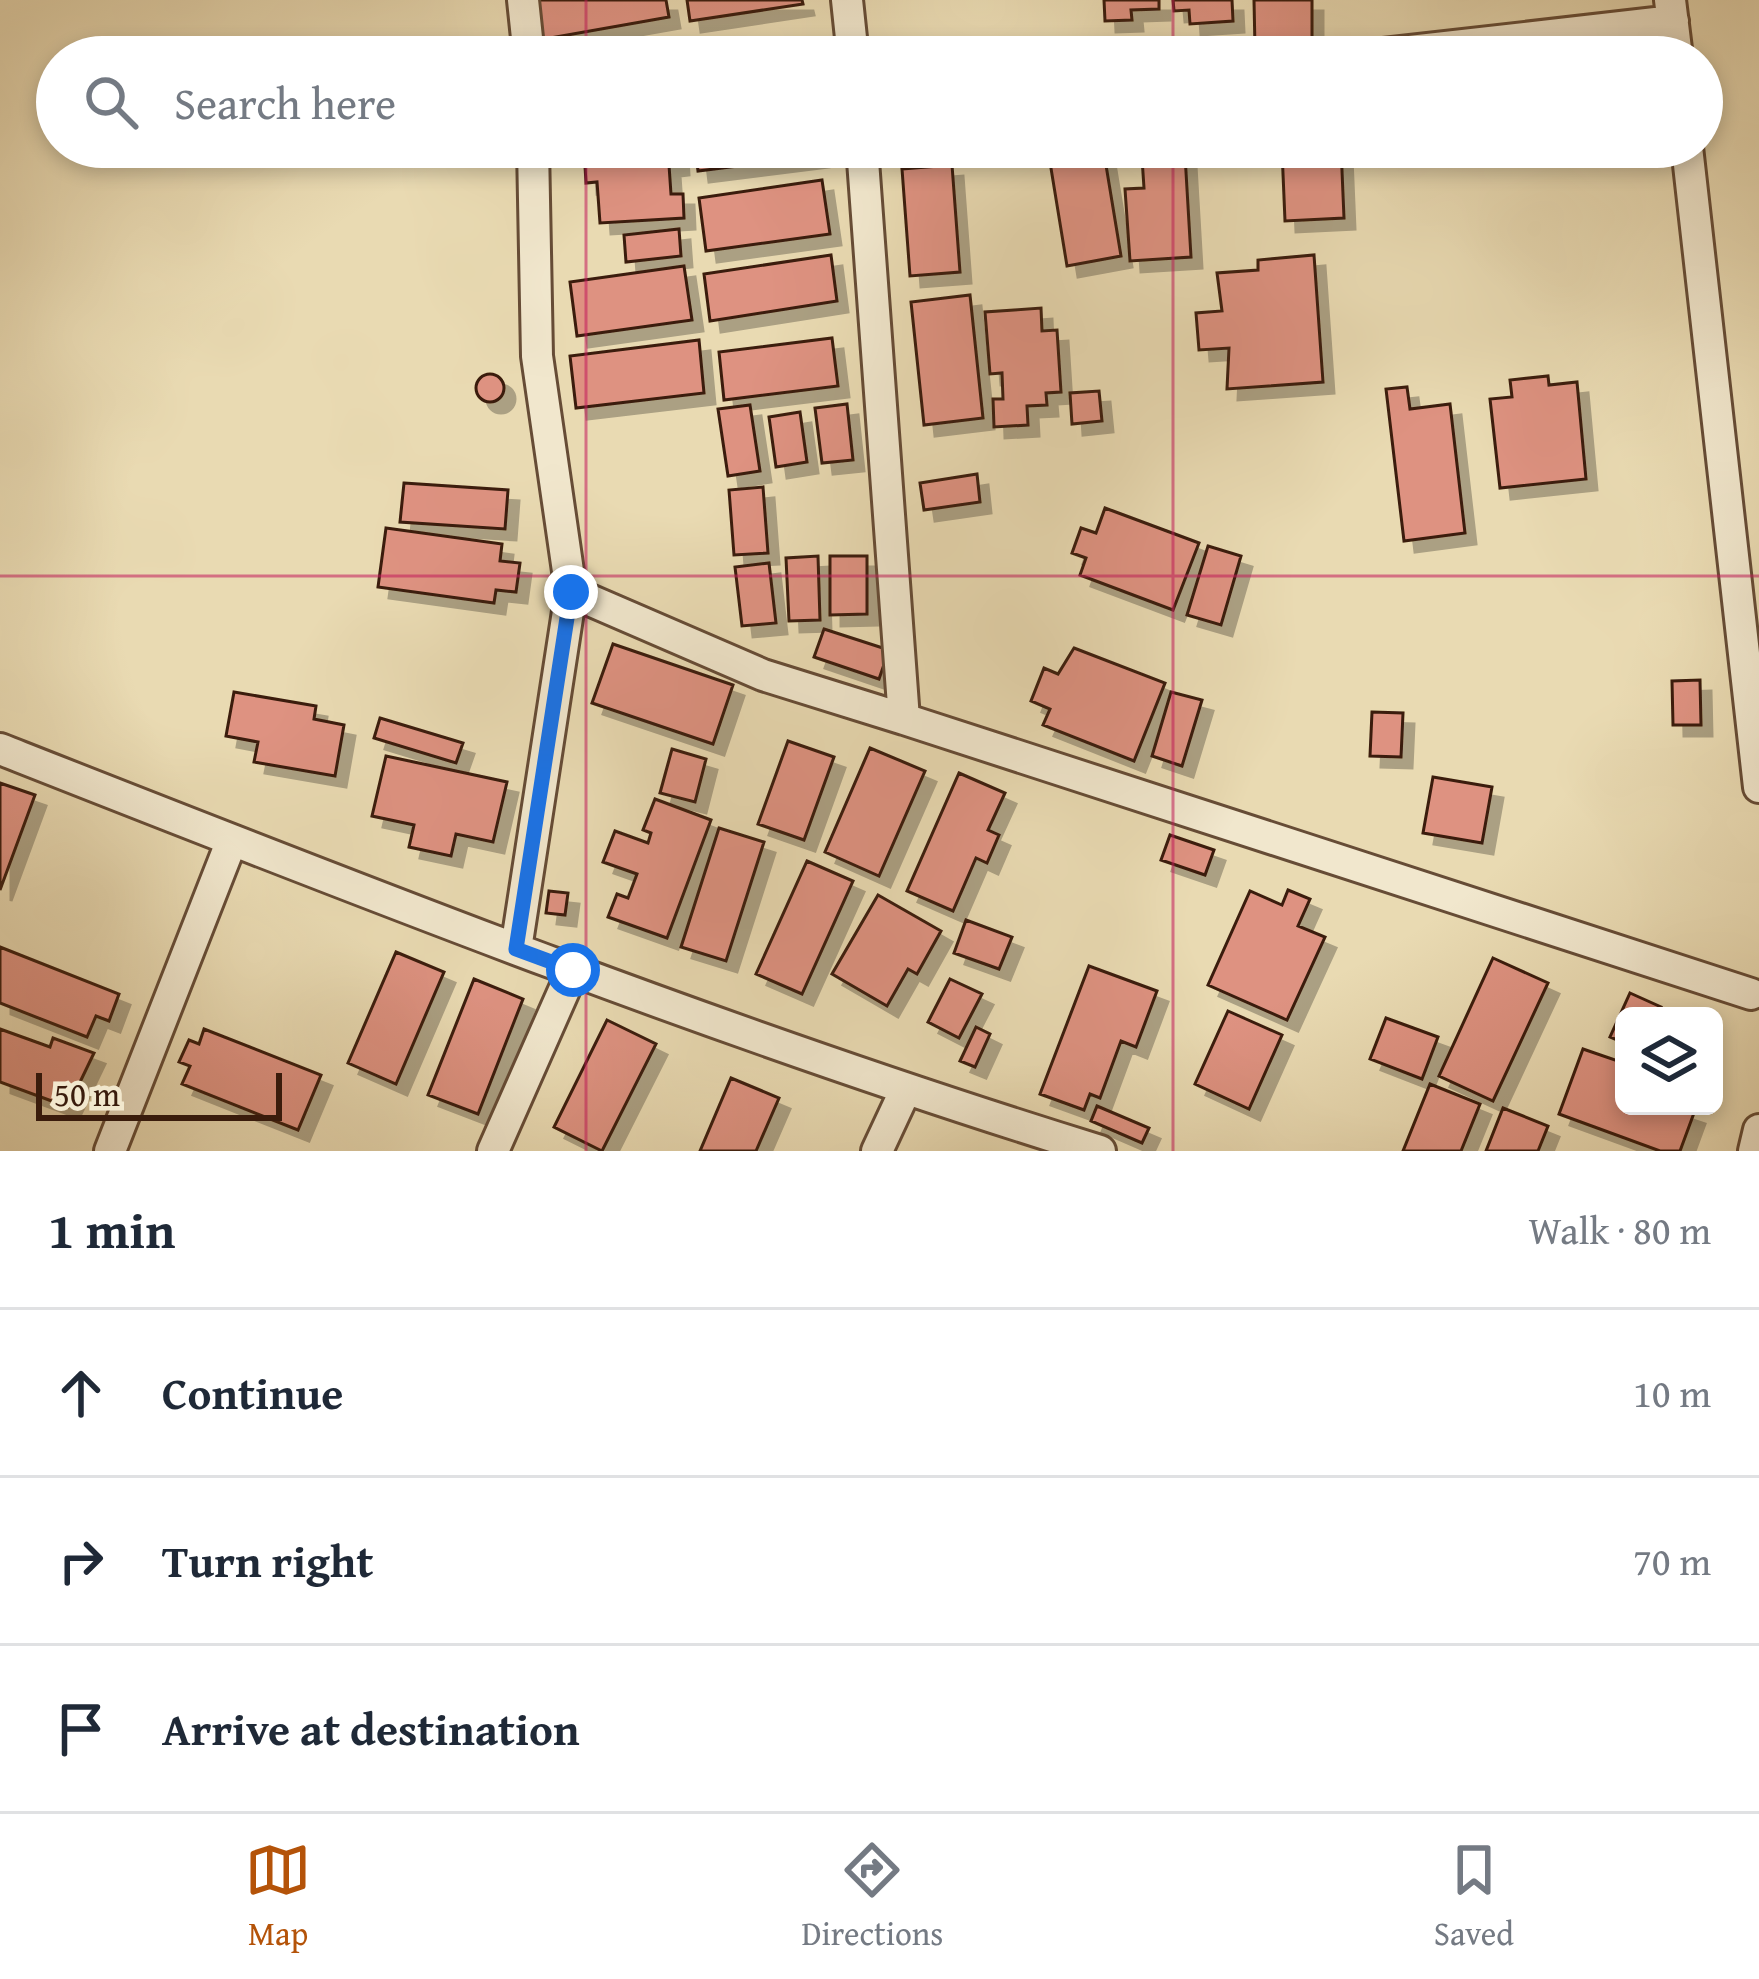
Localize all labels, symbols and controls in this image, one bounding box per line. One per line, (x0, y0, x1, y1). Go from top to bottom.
search box (36, 36, 1723, 168)
icon: search (78, 69, 144, 135)
text: Search here (174, 70, 396, 135)
route end (544, 565, 598, 619)
route start (546, 943, 600, 997)
map controls (1615, 1007, 1723, 1115)
button: layers (1615, 1007, 1723, 1115)
scale bar (36, 1067, 282, 1120)
text: 50 m (54, 1070, 120, 1118)
text: 1 min (48, 1192, 175, 1267)
text: Walk · 80 m (1529, 1201, 1711, 1258)
icon: ahead (48, 1360, 114, 1426)
text: Continue (162, 1360, 343, 1425)
text: 10 m (1633, 1364, 1711, 1421)
icon: right (48, 1528, 114, 1594)
text: Turn right (162, 1528, 374, 1593)
text: 70 m (1633, 1532, 1711, 1589)
icon: arrive (48, 1696, 114, 1762)
text: Arrive at destination (162, 1696, 580, 1761)
tab: Map (245, 1837, 311, 1957)
tab: Directions (802, 1837, 943, 1957)
tab: Saved (1434, 1837, 1514, 1957)

